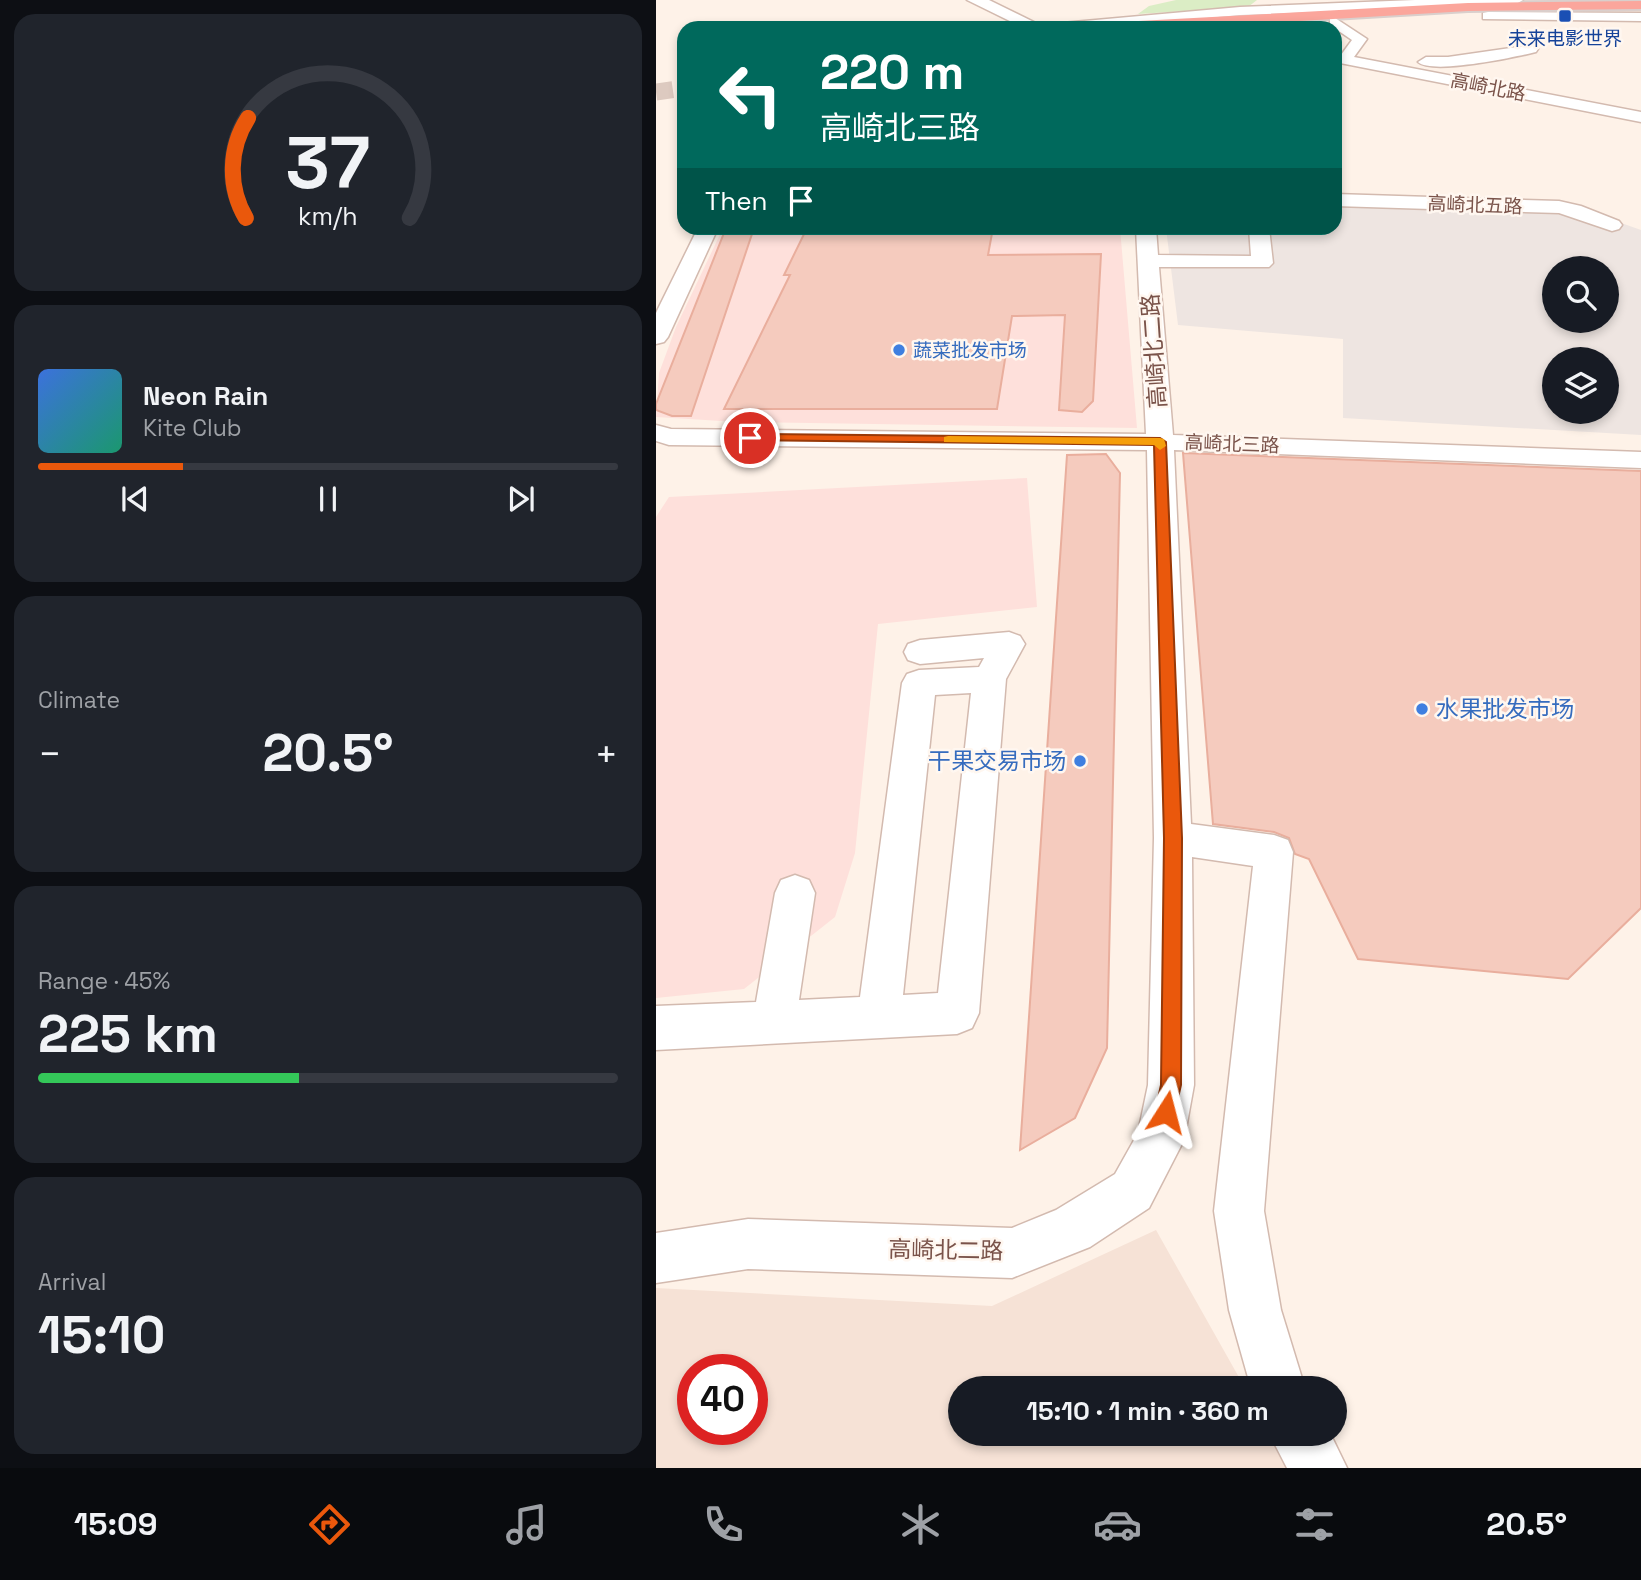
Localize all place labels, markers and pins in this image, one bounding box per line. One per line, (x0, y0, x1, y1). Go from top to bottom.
marker: 未来电影世界 (1557, 8, 1573, 24)
place label: 未来电影世界 (1508, 26, 1622, 51)
place label: 蔬菜批发市场 (913, 338, 1027, 363)
marker: 蔬菜批发市场 (891, 342, 907, 358)
pin (720, 408, 780, 468)
place label: 水果批发市场 (1436, 694, 1574, 724)
marker: 水果批发市场 (1414, 701, 1430, 717)
place label: 干果交易市场 (928, 746, 1066, 776)
marker: 干果交易市场 (1072, 753, 1088, 769)

